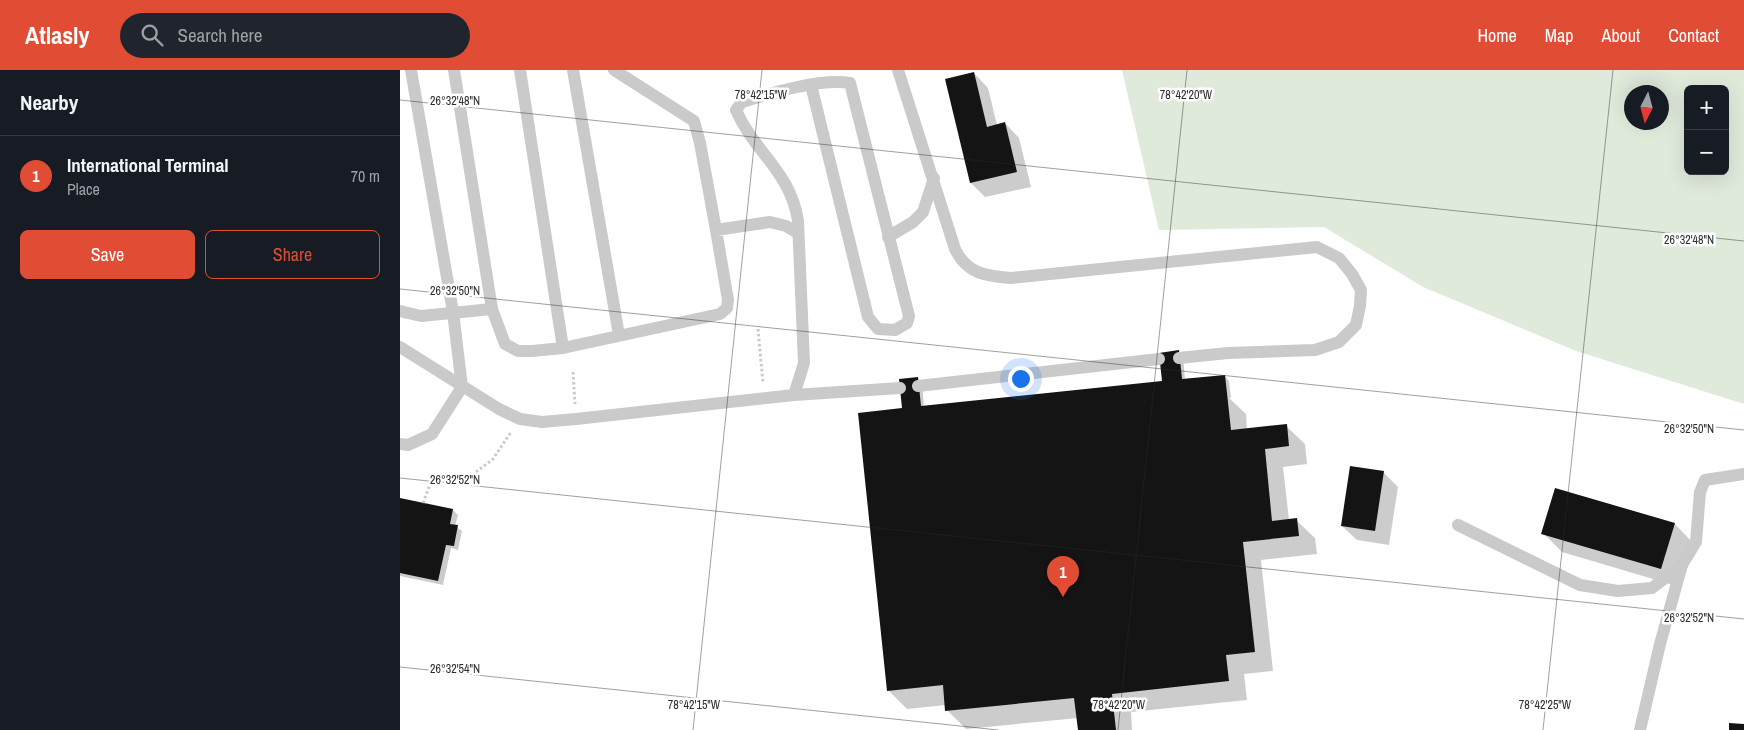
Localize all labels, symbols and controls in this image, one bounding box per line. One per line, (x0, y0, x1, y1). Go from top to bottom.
search box (120, 13, 470, 58)
text: Atlasly (25, 19, 90, 51)
icon: search (138, 21, 166, 49)
text: Search here (178, 22, 262, 48)
text: Home (1477, 23, 1517, 48)
text: Map (1545, 23, 1574, 48)
text: About (1602, 23, 1640, 48)
text: Contact (1668, 23, 1719, 48)
north arrow (1624, 85, 1669, 130)
map controls (1684, 85, 1729, 175)
button: + (1684, 85, 1729, 130)
text: 78°42'15"W (735, 87, 788, 103)
text: 78°42'20"W (1160, 87, 1213, 103)
text: Nearby (20, 88, 78, 117)
text: 26°32'48"N (430, 93, 480, 109)
button: − (1684, 130, 1729, 175)
text: International Terminal (67, 152, 229, 178)
text: 1 (32, 165, 40, 187)
text: 70 m (351, 165, 380, 187)
text: Place (67, 178, 100, 200)
button: Save (20, 230, 195, 279)
button: Share (205, 230, 380, 279)
text: 26°32'48"N (1664, 232, 1714, 248)
text: 26°32'50"N (430, 283, 480, 299)
your location (1008, 366, 1034, 392)
text: 26°32'50"N (1664, 421, 1714, 437)
text: 26°32'52"N (430, 472, 480, 488)
pin: 1 (1047, 556, 1079, 597)
text: 26°32'52"N (1664, 610, 1714, 626)
text: 26°32'54"N (430, 661, 480, 677)
text: 78°42'15"W (668, 697, 721, 713)
text: 78°42'20"W (1093, 697, 1146, 713)
text: 78°42'25"W (1519, 697, 1572, 713)

